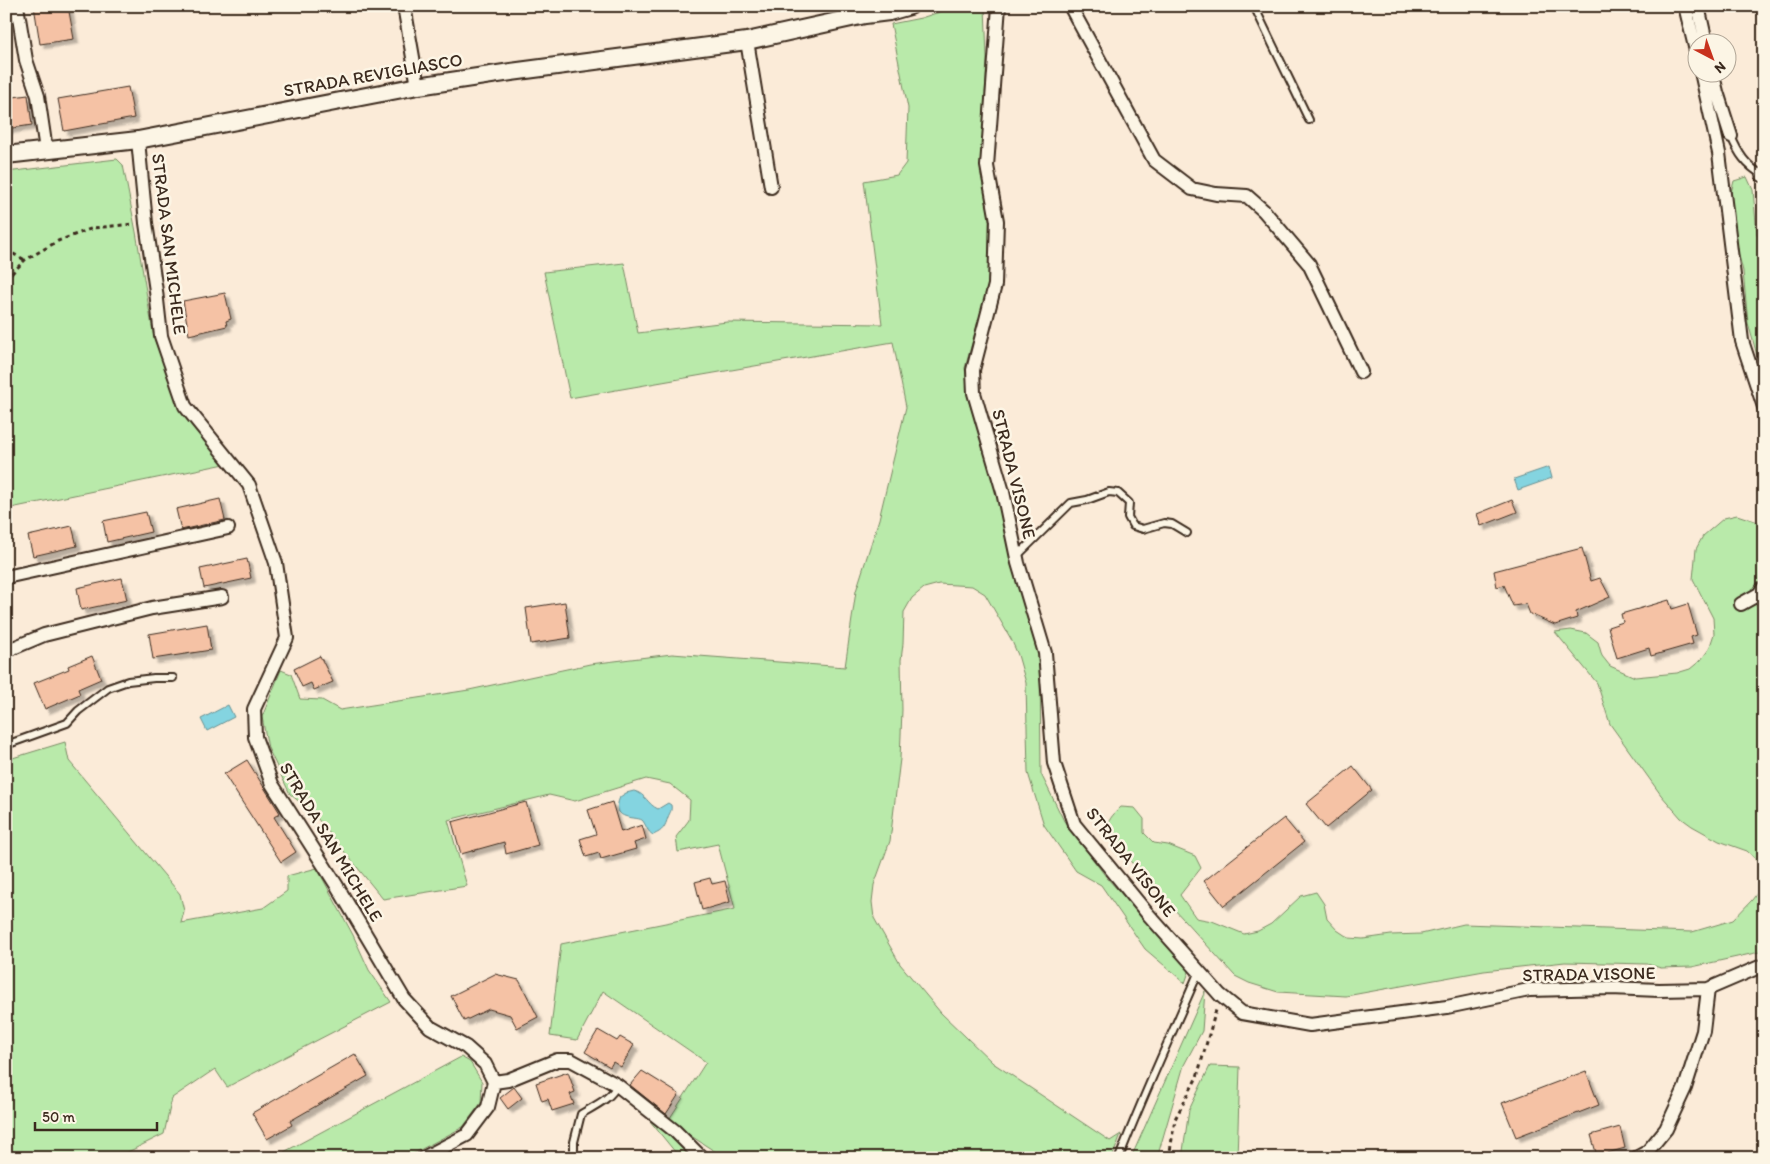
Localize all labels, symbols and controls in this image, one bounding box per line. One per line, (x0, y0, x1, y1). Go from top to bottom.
north arrow (1688, 32, 1738, 82)
street label: STRADA REVIGLIASCO (282, 48, 464, 102)
text: N (1711, 58, 1729, 77)
street label: STRADA SAN MICHELE (147, 152, 191, 336)
street label: STRADA VISONE (987, 407, 1041, 541)
street label: STRADA SAN MICHELE (275, 758, 387, 926)
street label: STRADA VISONE (1081, 803, 1181, 921)
street label: STRADA VISONE (1522, 962, 1656, 986)
scale bar (35, 1099, 158, 1131)
text: 50 m (42, 1108, 75, 1126)

